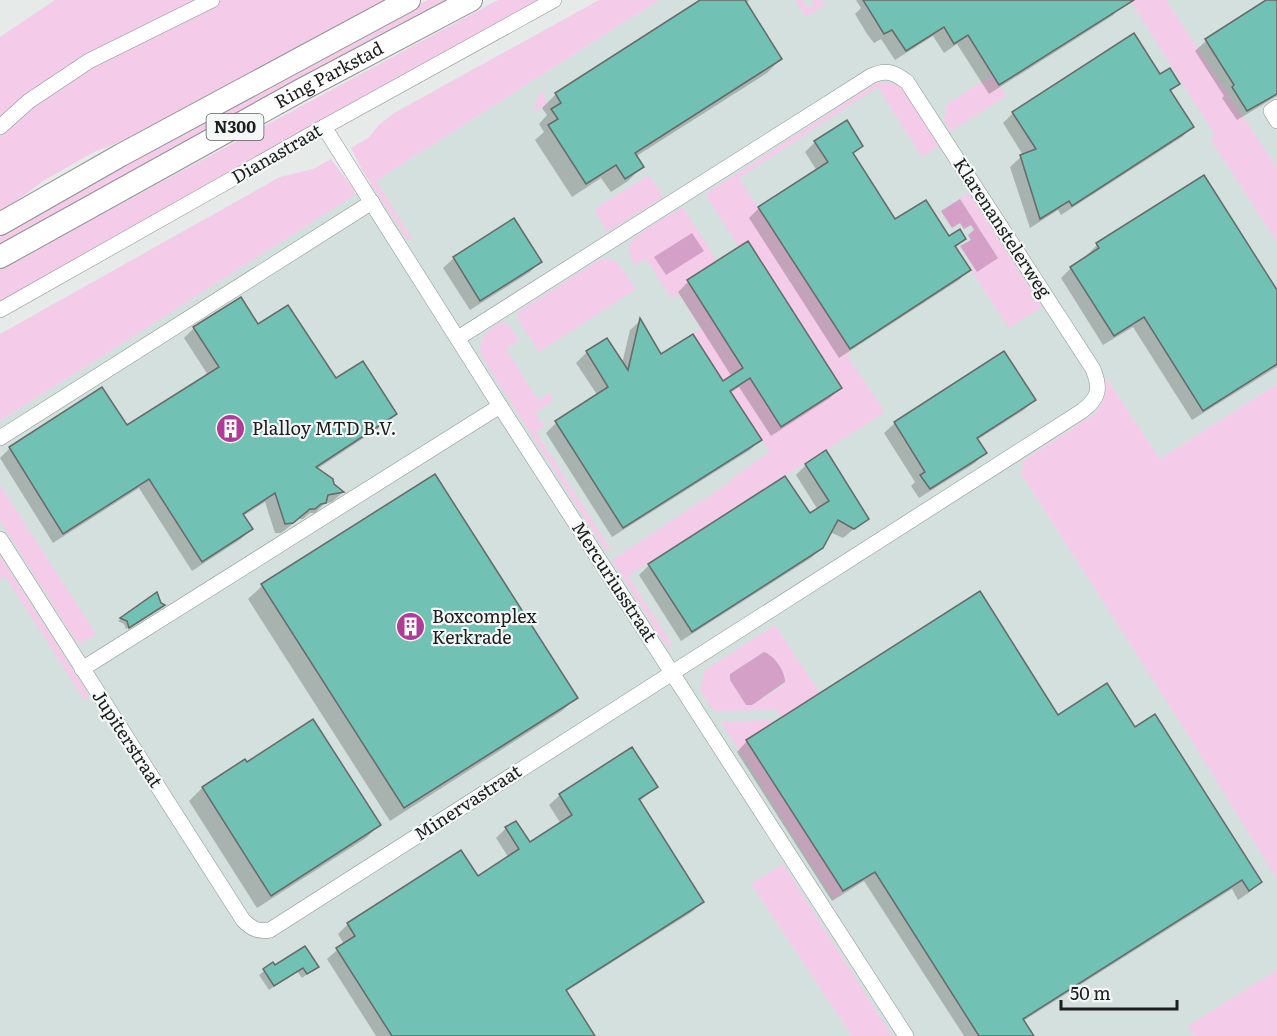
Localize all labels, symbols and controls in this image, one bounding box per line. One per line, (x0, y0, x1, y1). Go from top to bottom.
street label: Ring Parkstad (269, 34, 388, 114)
road number: N300 (206, 114, 264, 140)
street label: Dianastraat (226, 116, 327, 189)
street label: Klarenanstelerweg (948, 152, 1059, 303)
building icon: Plalloy MTD B.V. (215, 413, 247, 445)
place label: Plalloy MTD B.V. (252, 414, 397, 441)
street label: Mercuriusstraat (566, 515, 665, 647)
place label: Boxcomplex Kerkrade (432, 602, 538, 650)
building icon: Boxcomplex Kerkrade (395, 611, 427, 643)
street label: Jupiterstraat (86, 684, 170, 793)
street label: Minervastraat (408, 757, 527, 846)
scale bar (1061, 973, 1176, 1011)
text: 50 m (1070, 979, 1111, 1006)

